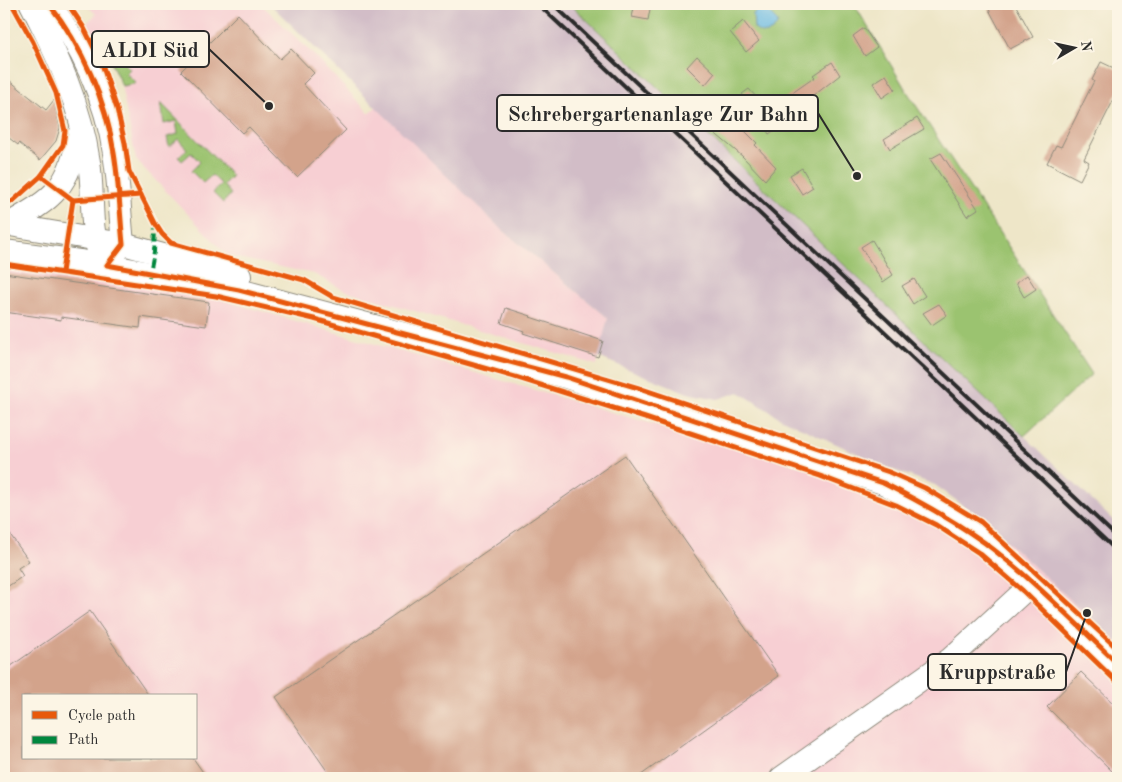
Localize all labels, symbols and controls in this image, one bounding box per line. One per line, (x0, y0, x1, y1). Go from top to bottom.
north arrow (1050, 22, 1100, 72)
callout: ALDI Süd (92, 31, 209, 67)
text: N (1078, 40, 1094, 53)
text: ALDI Süd (101, 41, 199, 62)
callout: Schrebergartenanlage Zur Bahn (497, 95, 818, 131)
text: Schrebergartenanlage Zur Bahn (508, 105, 808, 126)
callout: Kruppstraße (928, 654, 1066, 690)
text: Kruppstraße (938, 663, 1056, 684)
legend (22, 694, 198, 760)
text: Cycle path (68, 709, 136, 724)
text: Path (68, 733, 98, 748)

